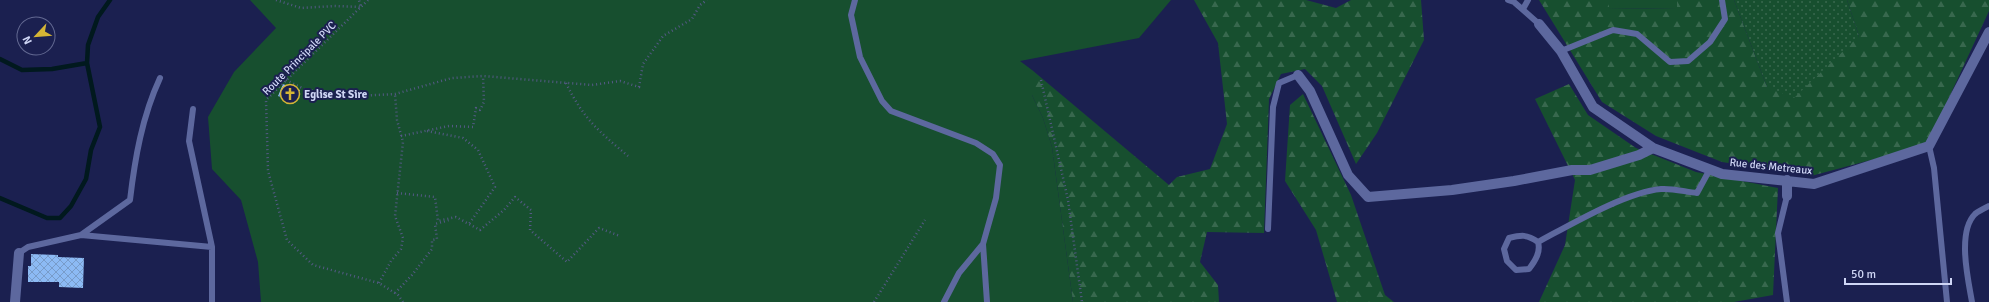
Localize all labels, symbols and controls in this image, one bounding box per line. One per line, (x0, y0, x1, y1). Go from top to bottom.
north arrow (16, 16, 56, 56)
street label: Route Principale PVC (260, 19, 339, 98)
text: N (20, 34, 35, 46)
church icon: Eglise St Sire (279, 83, 301, 105)
place label: Eglise St Sire (304, 88, 368, 101)
street label: Rue des Metreaux (1729, 156, 1813, 177)
scale bar (1845, 260, 1951, 286)
text: 50 m (1851, 267, 1876, 282)

